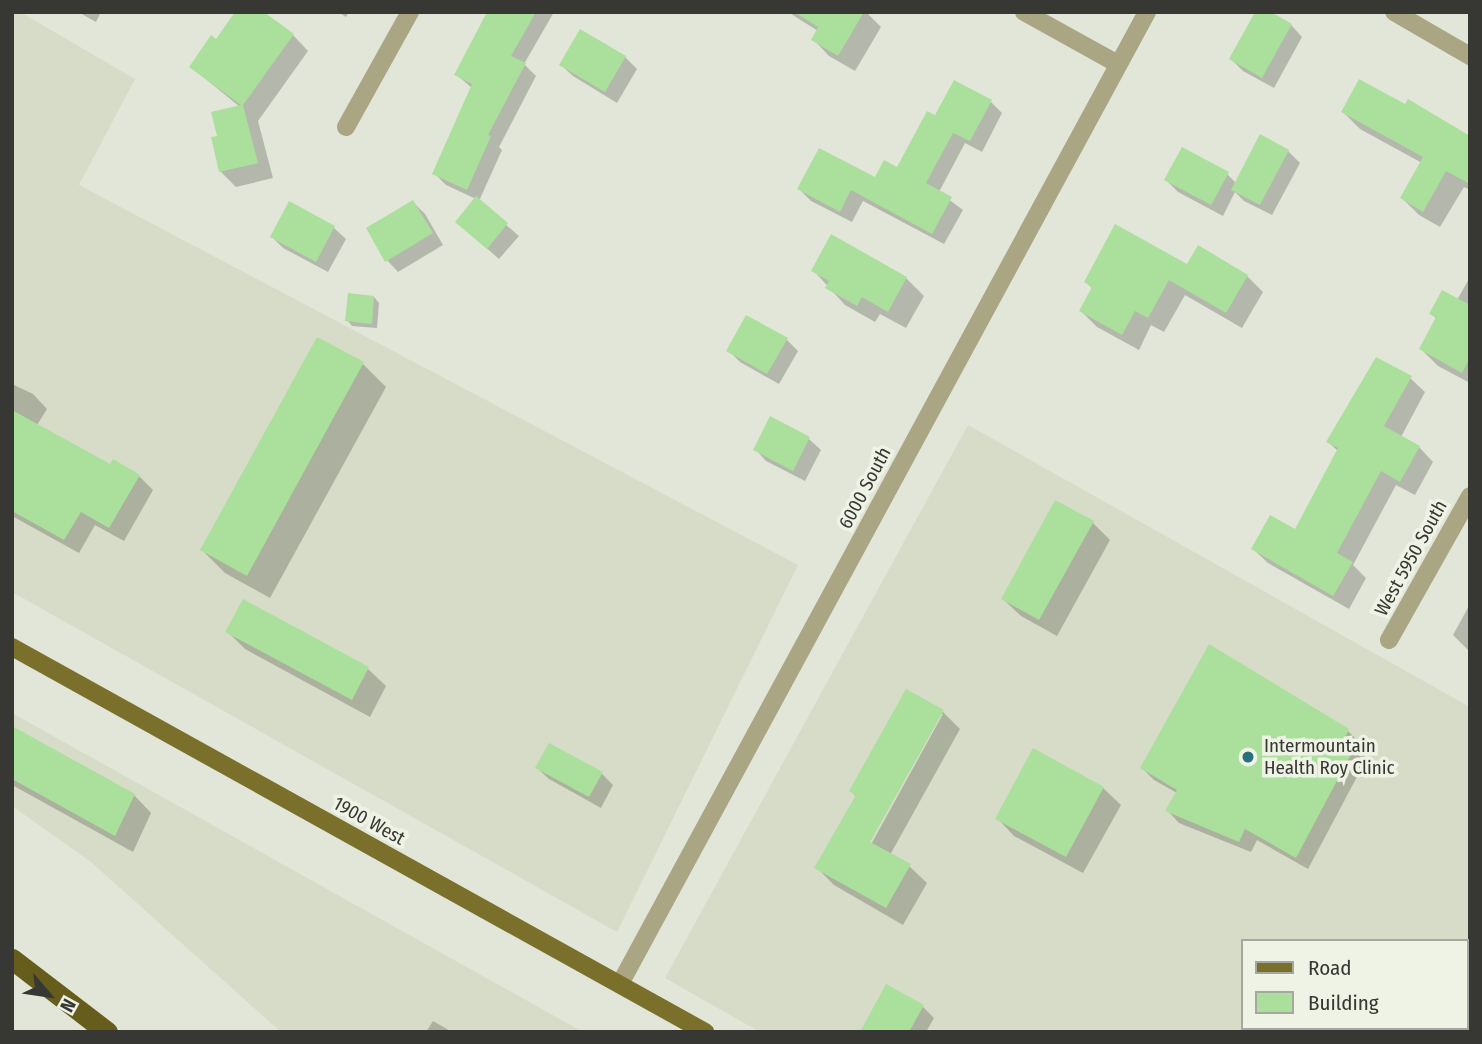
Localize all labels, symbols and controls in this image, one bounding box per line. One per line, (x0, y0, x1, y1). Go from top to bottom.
street label: 6000 South (834, 443, 896, 533)
street label: West 5950 South (1370, 496, 1452, 620)
place label: Intermountain Health Roy Clinic (1264, 735, 1395, 779)
marker: Intermountain Health Roy Clinic (1238, 747, 1258, 767)
street label: 1900 West (329, 792, 409, 850)
legend (1240, 939, 1468, 1030)
text: Road (1308, 955, 1352, 981)
north arrow (14, 960, 84, 1030)
text: Building (1308, 990, 1379, 1016)
text: N (55, 995, 81, 1016)

